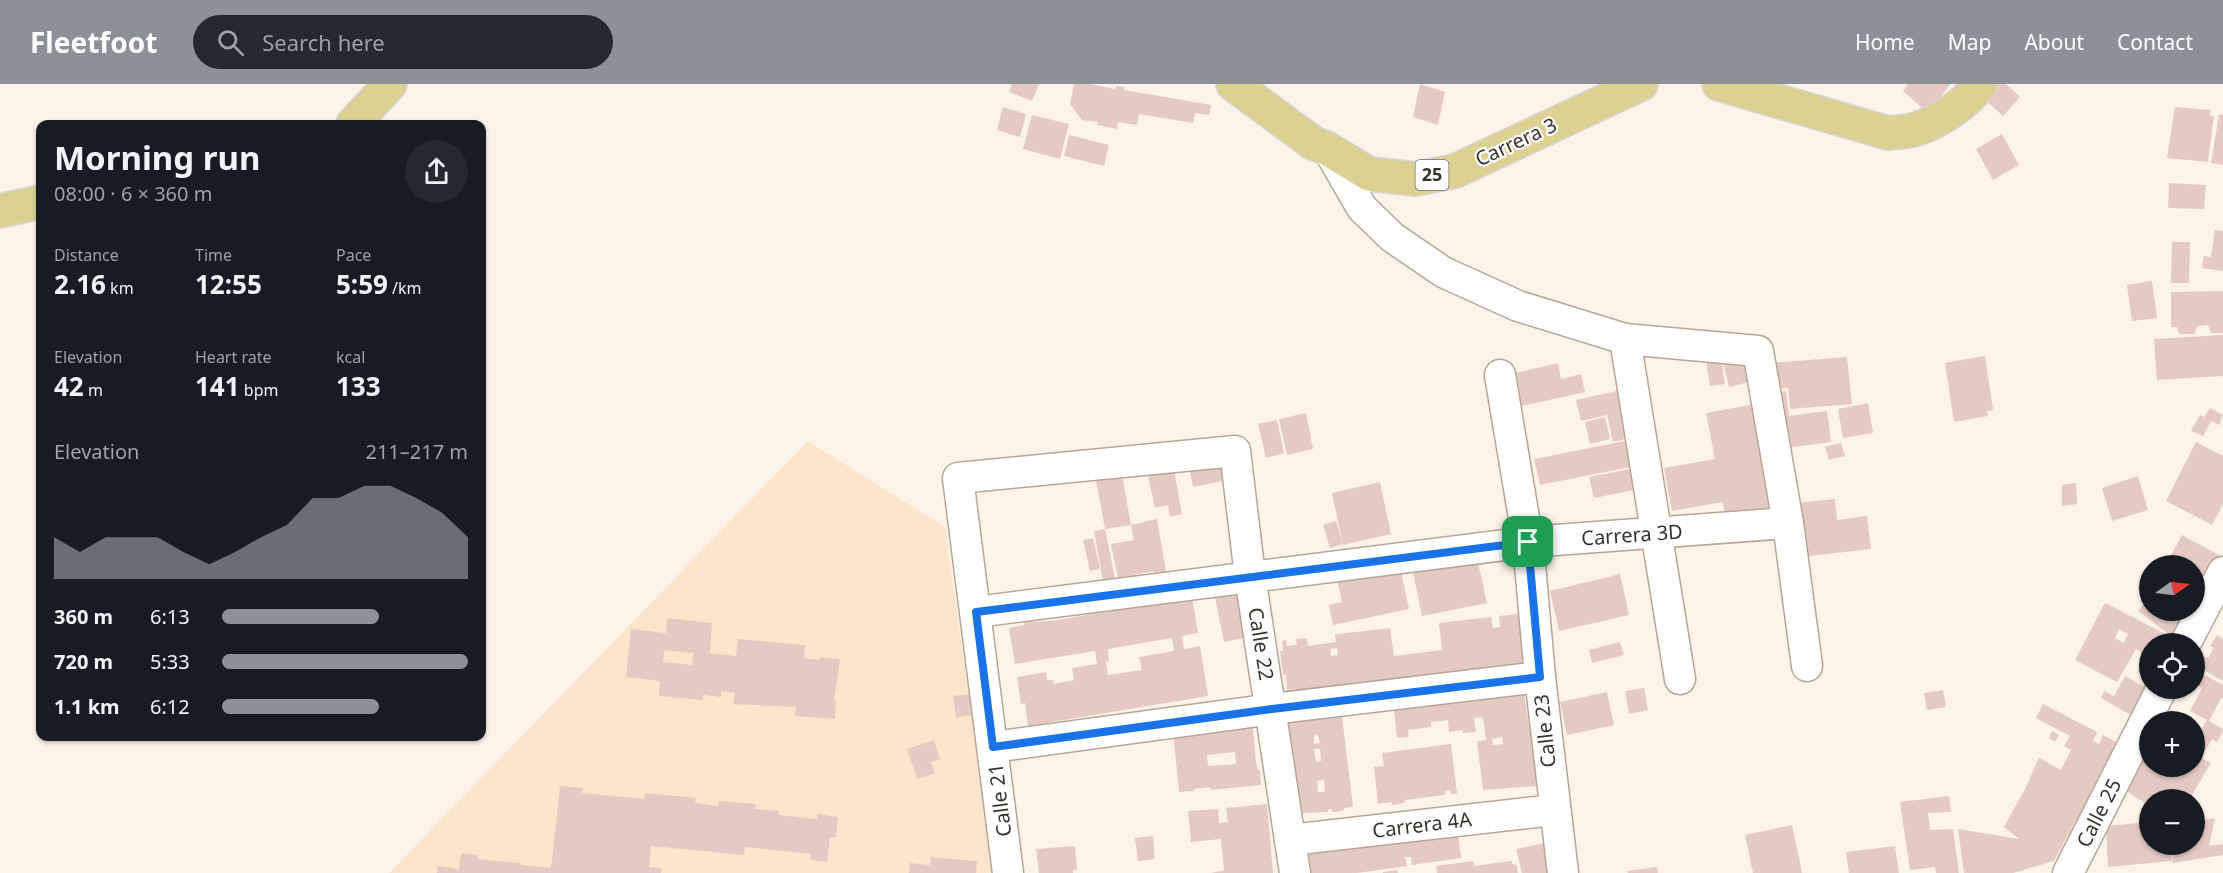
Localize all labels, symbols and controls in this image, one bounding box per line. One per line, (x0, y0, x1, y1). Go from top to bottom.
search box (193, 15, 613, 69)
text: Fleetfoot (30, 23, 157, 61)
icon: search (214, 26, 247, 59)
text: Search here (262, 27, 385, 57)
text: Home (1855, 28, 1915, 56)
text: Map (1948, 28, 1991, 56)
text: About (2024, 28, 2084, 56)
text: Contact (2117, 28, 2193, 56)
street label: Carrera 3 (1471, 111, 1561, 172)
text: Morning run (54, 135, 260, 180)
button: share (405, 140, 468, 203)
road number: 25 (1416, 160, 1448, 190)
text: 08:00 · 6 × 360 m (54, 180, 212, 207)
text: Distance (54, 244, 119, 266)
text: Time (195, 244, 232, 266)
text: Pace (336, 244, 371, 266)
text: 2.16 (54, 266, 106, 302)
text: 12:55 (195, 266, 262, 302)
text: 5:59 (336, 266, 388, 302)
text: km (106, 277, 134, 299)
text: /km (388, 277, 422, 299)
text: Elevation (54, 346, 122, 368)
text: Heart rate (195, 346, 271, 368)
text: kcal (336, 346, 365, 368)
text: 42 (54, 368, 84, 404)
text: 141 (195, 368, 240, 404)
text: 133 (336, 368, 381, 404)
text: m (84, 379, 103, 401)
text: bpm (240, 379, 278, 401)
text: Elevation (54, 438, 139, 465)
text: 211–217 m (365, 438, 468, 465)
pin (1502, 516, 1553, 567)
street label: Carrera 3D (1580, 517, 1684, 552)
icon: arrive (1511, 525, 1544, 558)
north arrow (2139, 555, 2205, 621)
map controls (2139, 555, 2205, 855)
text: 360 m (54, 603, 113, 630)
text: 6:13 (150, 603, 190, 630)
street label: Calle 22 (1242, 605, 1281, 682)
button: locate (2139, 633, 2205, 699)
text: 720 m (54, 648, 113, 675)
text: 5:33 (150, 648, 190, 675)
text: 1.1 km (54, 693, 120, 720)
text: 6:12 (150, 693, 190, 720)
street label: Calle 23 (1527, 693, 1562, 769)
button: + (2139, 711, 2205, 777)
street label: Calle 21 (982, 762, 1017, 838)
street label: Calle 25 (2070, 774, 2127, 852)
button: − (2139, 789, 2205, 855)
street label: Carrera 4A (1371, 805, 1473, 844)

